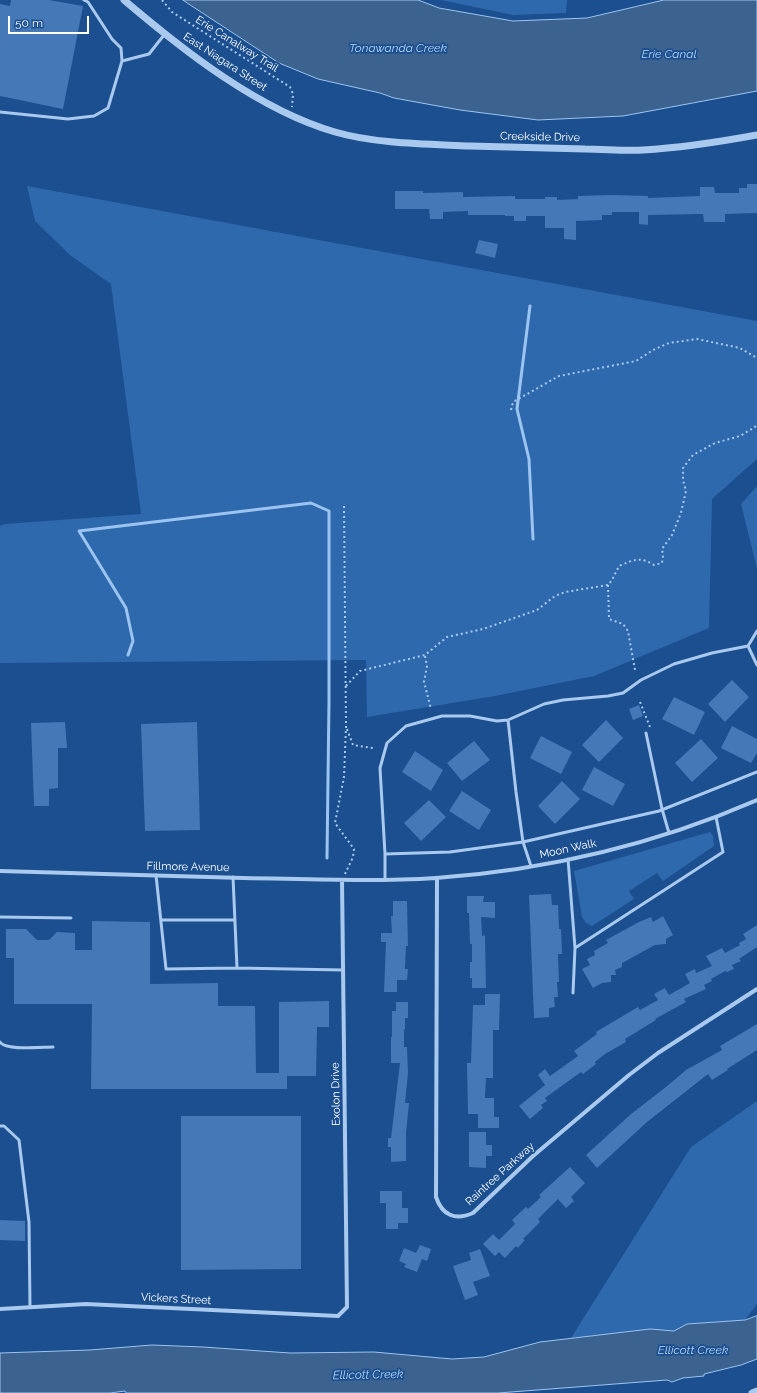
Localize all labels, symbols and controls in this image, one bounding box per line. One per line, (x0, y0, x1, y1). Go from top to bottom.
scale bar (10, 8, 91, 34)
street label: Erie Canalway Trail (193, 13, 281, 75)
text: 50 m (15, 16, 43, 30)
street label: East Niagara Street (181, 30, 269, 94)
water label: Tonawanda Creek (349, 41, 447, 55)
water label: Erie Canal (641, 47, 697, 61)
street label: Creekside Drive (500, 130, 580, 144)
street label: Moon Walk (538, 837, 598, 861)
street label: Fillmore Avenue (146, 860, 230, 874)
street label: Exolon Drive (329, 1062, 343, 1126)
street label: Raintree Parkway (463, 1140, 537, 1208)
street label: Vickers Street (141, 1291, 211, 1307)
water label: Ellicott Creek (658, 1343, 728, 1357)
water label: Ellicott Creek (333, 1367, 403, 1383)

